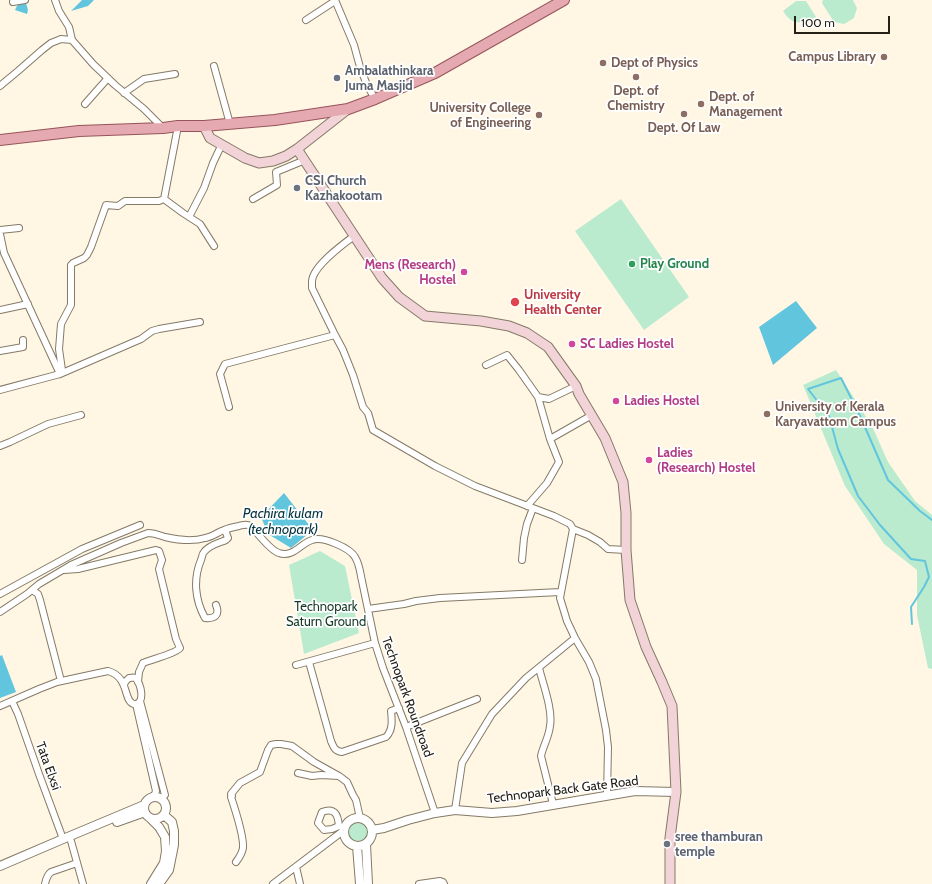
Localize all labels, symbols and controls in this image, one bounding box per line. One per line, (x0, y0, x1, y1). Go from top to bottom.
scale bar (796, 8, 892, 34)
text: 100 m (801, 15, 835, 30)
place label: Campus Library (788, 49, 876, 65)
marker: Campus Library (879, 52, 889, 62)
place label: Dept of Physics (611, 55, 698, 71)
marker: Dept of Physics (598, 58, 608, 68)
place label: Ambalathinkara Juma Masjid (345, 63, 433, 94)
marker: Dept. of Chemistry (631, 72, 641, 82)
marker: Ambalathinkara Juma Masjid (332, 73, 342, 83)
place label: Dept. of Chemistry (607, 83, 665, 114)
place label: Dept. of Management (709, 89, 783, 120)
marker: Dept. of Management (696, 99, 706, 109)
place label: University College of Engineering (429, 100, 531, 131)
marker: Dept. Of Law (679, 109, 689, 119)
marker: University College of Engineering (534, 110, 544, 120)
place label: Dept. Of Law (647, 120, 721, 136)
place label: CSI Church Kazhakootam (305, 173, 382, 204)
marker: CSI Church Kazhakootam (292, 183, 302, 193)
place label: Play Ground (640, 256, 709, 272)
place label: Mens (Research) Hostel (364, 257, 456, 288)
marker: Play Ground (627, 259, 637, 269)
marker: Mens (Research) Hostel (459, 267, 469, 277)
place label: University Health Center (524, 287, 601, 318)
marker: University Health Center (509, 296, 521, 308)
place label: SC Ladies Hostel (580, 336, 674, 352)
marker: SC Ladies Hostel (567, 339, 577, 349)
place label: Ladies Hostel (624, 393, 699, 409)
marker: Ladies Hostel (611, 396, 621, 406)
place label: University of Kerala Karyavattom Campus (775, 399, 896, 430)
marker: University of Kerala Karyavattom Campus (762, 409, 772, 419)
place label: Ladies (Research) Hostel (657, 445, 755, 476)
marker: Ladies (Research) Hostel (644, 455, 654, 465)
water label: Pachira kulam (technopark) (243, 506, 323, 538)
park label: Technopark Saturn Ground (286, 599, 366, 630)
street label: Technopark Roundroad (378, 635, 436, 759)
street label: Tata Elxsi (32, 740, 64, 792)
street label: Technopark Back Gate Road (487, 773, 639, 807)
place label: sree thamburan temple (675, 829, 763, 860)
marker: sree thamburan temple (662, 839, 672, 849)

